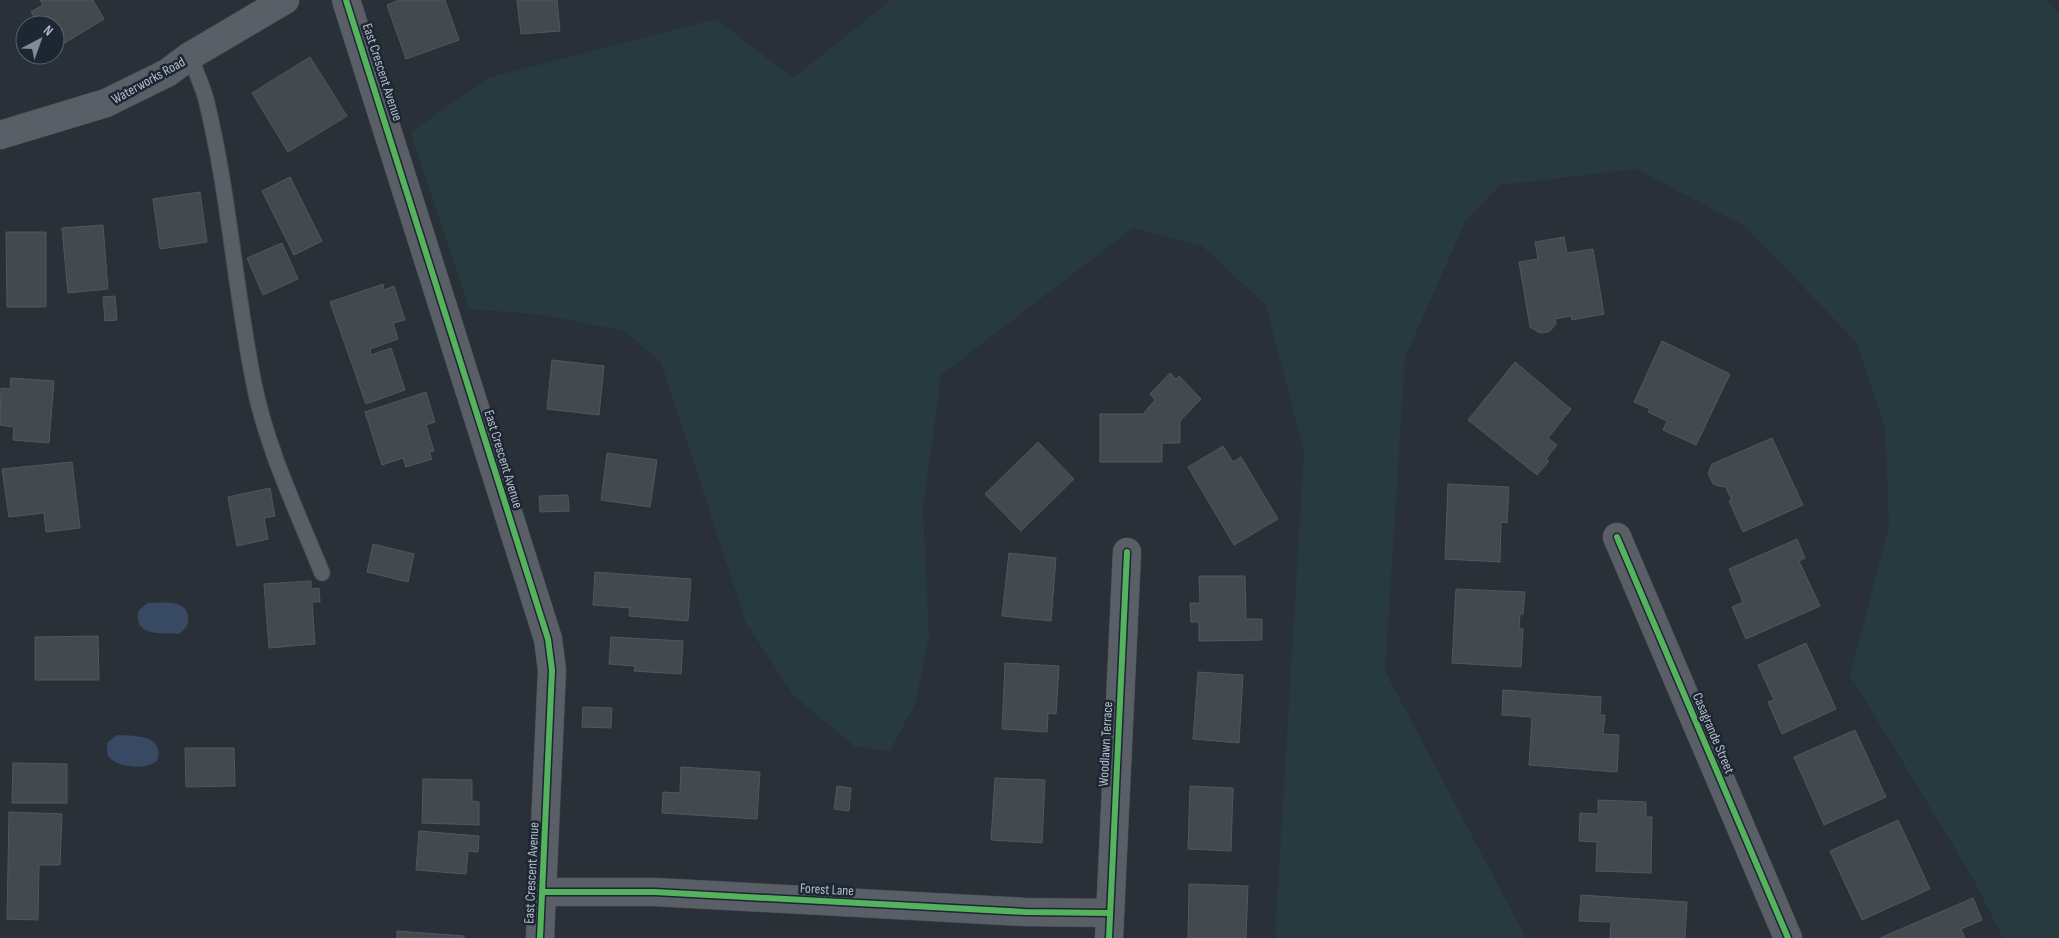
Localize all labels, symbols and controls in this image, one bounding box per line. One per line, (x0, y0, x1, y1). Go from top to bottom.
north arrow (15, 15, 65, 65)
street label: East Crescent Avenue (359, 21, 406, 123)
text: N (40, 22, 57, 39)
street label: Waterworks Road (108, 53, 188, 108)
street label: East Crescent Avenue (481, 408, 527, 510)
street label: Casagrande Street (1689, 690, 1738, 776)
street label: Woodlawn Terrace (1095, 701, 1116, 787)
street label: East Crescent Avenue (520, 822, 543, 924)
street label: Forest Lane (800, 880, 854, 899)

